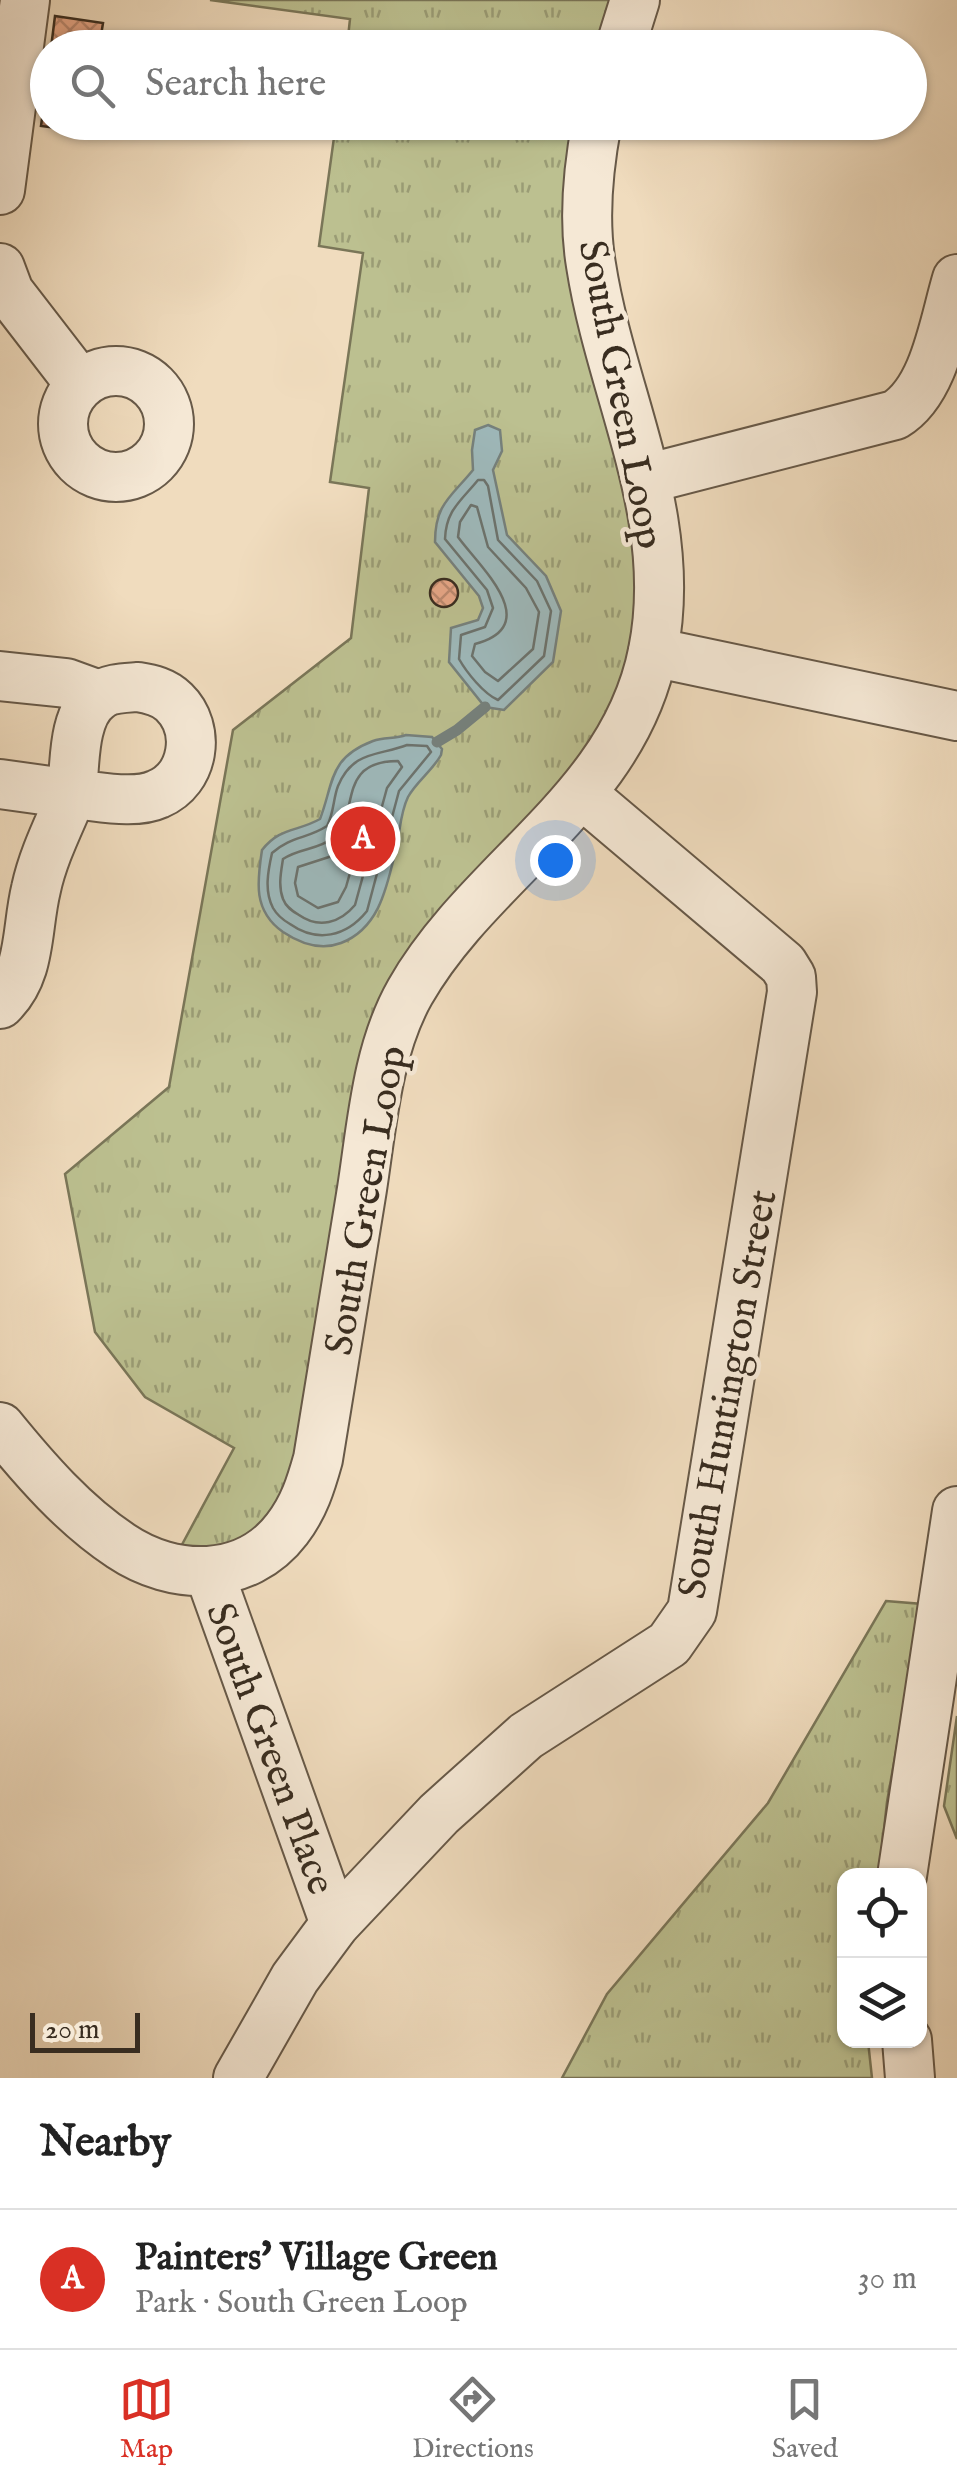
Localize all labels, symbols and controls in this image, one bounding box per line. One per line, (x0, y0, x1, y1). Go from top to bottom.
search box (30, 30, 927, 140)
icon: search (65, 58, 120, 113)
text: Search here (145, 61, 326, 109)
street label: South Green Loop (565, 236, 674, 553)
pin: A (330, 802, 396, 876)
your location (530, 835, 581, 886)
street label: South Green Loop (315, 1042, 420, 1359)
street label: South Huntington Street (668, 1186, 791, 1603)
street label: South Green Place (192, 1596, 345, 1902)
map controls (837, 1868, 927, 2048)
button: locate (837, 1868, 927, 1958)
button: layers (837, 1958, 927, 2048)
scale bar (30, 2008, 140, 2052)
text: 20 m (45, 2013, 100, 2048)
text: Nearby (40, 2117, 171, 2170)
text: Painters' Village Green (135, 2235, 498, 2283)
text: A (62, 2259, 83, 2300)
text: 30 m (858, 2259, 917, 2300)
text: Park · South Green Loop (135, 2283, 468, 2324)
tab: Map (119, 2372, 174, 2467)
tab: Directions (412, 2372, 534, 2467)
tab: Saved (772, 2372, 838, 2467)

